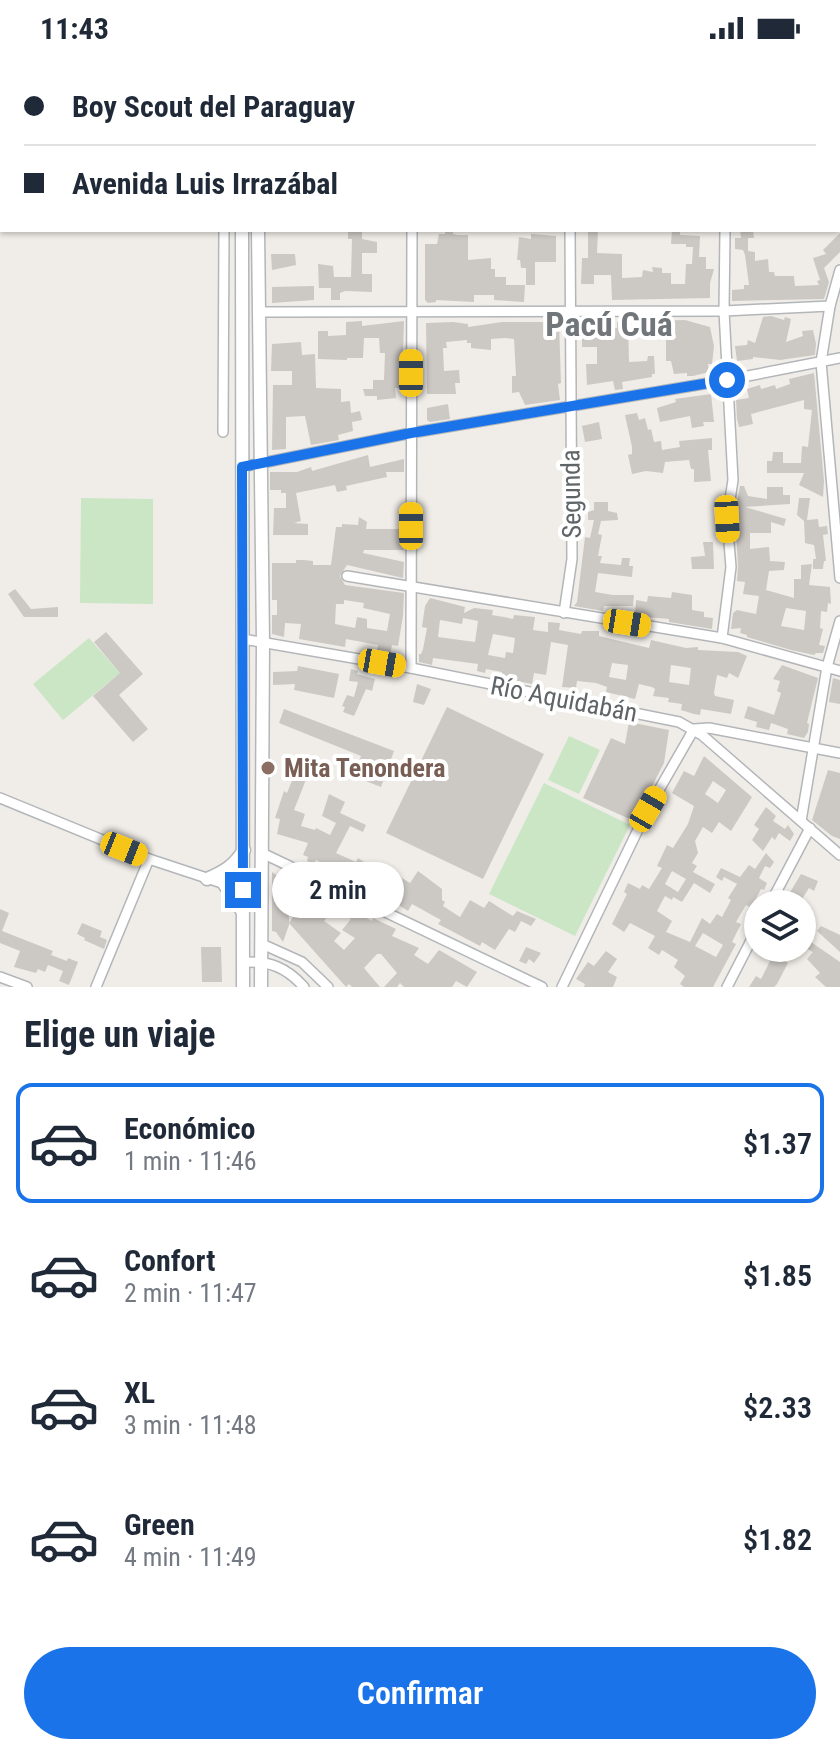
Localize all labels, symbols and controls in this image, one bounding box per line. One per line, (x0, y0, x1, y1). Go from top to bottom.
text: 11:43 (40, 11, 109, 46)
text: Boy Scout del Paraguay (72, 89, 355, 124)
text: Avenida Luis Irrazábal (72, 166, 338, 201)
district label: Pacú Cuá (545, 304, 673, 344)
car (399, 349, 423, 397)
route start (709, 362, 745, 398)
street label: Segunda (555, 449, 587, 539)
car (714, 494, 740, 544)
car (399, 502, 423, 550)
car (601, 607, 653, 639)
car (356, 647, 408, 679)
street label: Río Aquidabán (488, 670, 640, 728)
place label: Mita Tenondera (284, 753, 445, 783)
marker: Mita Tenondera (259, 759, 277, 777)
car (626, 782, 670, 836)
car (97, 829, 151, 869)
callout: 2 min (271, 862, 403, 918)
route end (225, 872, 261, 908)
text: 2 min (309, 875, 367, 905)
map controls (744, 890, 816, 962)
button: layers (744, 890, 816, 962)
text: Elige un viaje (24, 1014, 215, 1056)
icon: car (28, 1107, 100, 1179)
text: Económico (124, 1111, 255, 1146)
text: $1.37 (743, 1126, 812, 1161)
text: 1 min · 11:46 (124, 1146, 257, 1176)
icon: car (28, 1239, 100, 1311)
text: Confort (124, 1243, 215, 1278)
text: $1.85 (743, 1258, 812, 1293)
text: 2 min · 11:47 (124, 1278, 257, 1308)
icon: car (28, 1371, 100, 1443)
text: XL (124, 1375, 155, 1410)
text: $2.33 (743, 1390, 812, 1425)
text: 3 min · 11:48 (124, 1410, 257, 1440)
icon: car (28, 1503, 100, 1575)
text: Green (124, 1507, 195, 1542)
text: $1.82 (743, 1522, 812, 1557)
text: 4 min · 11:49 (124, 1542, 257, 1572)
button: Confirmar (24, 1647, 816, 1739)

